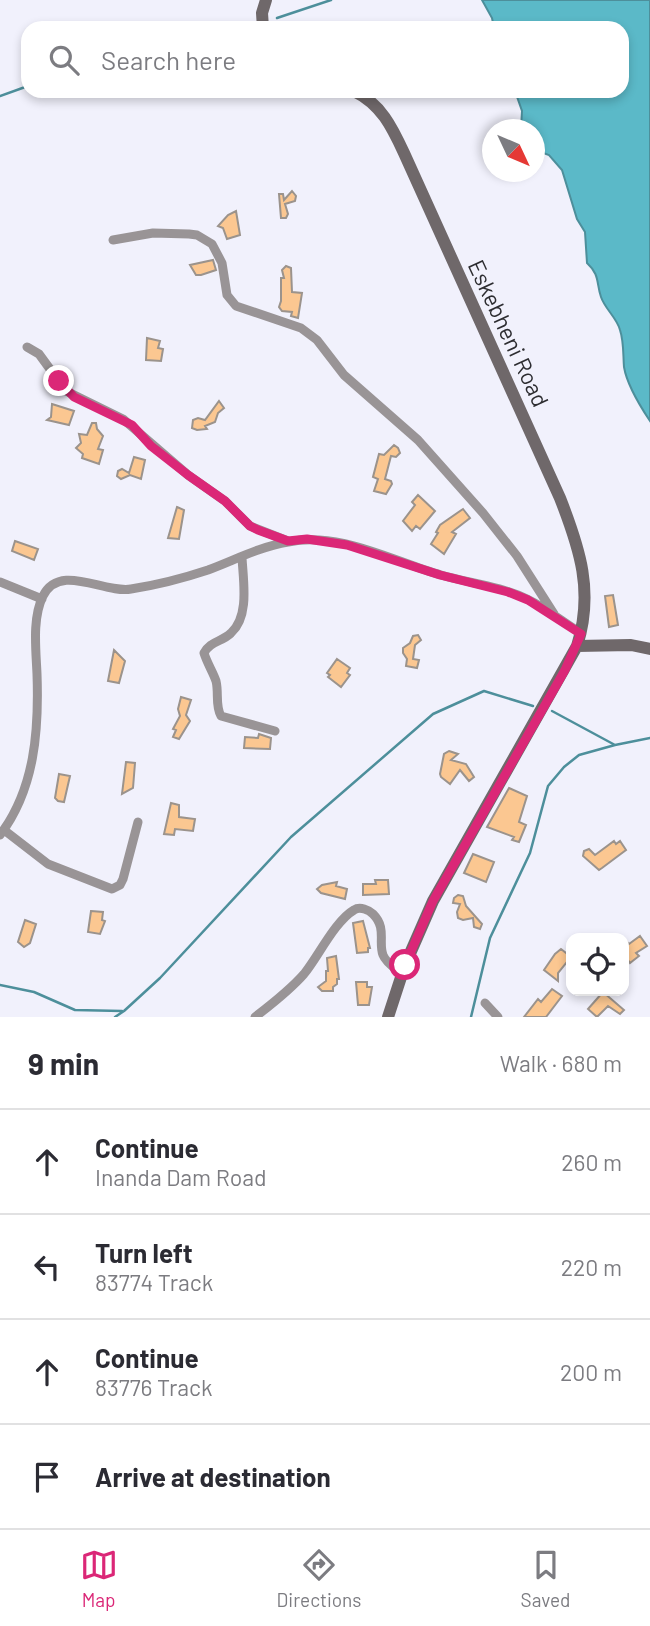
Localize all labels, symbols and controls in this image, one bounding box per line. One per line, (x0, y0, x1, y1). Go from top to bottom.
search box (21, 21, 629, 98)
icon: search (45, 41, 83, 79)
text: Search here (101, 44, 236, 75)
north arrow (482, 119, 545, 182)
street label: Eskebheni Road (463, 255, 555, 411)
route end (43, 365, 74, 396)
map controls (566, 933, 629, 996)
button: locate (566, 933, 629, 996)
route start (389, 949, 420, 980)
text: 9 min (28, 1045, 99, 1081)
text: Walk · 680 m (500, 1049, 622, 1077)
text: Continue (95, 1132, 199, 1163)
icon: ahead (28, 1143, 66, 1181)
text: 260 m (561, 1148, 622, 1176)
text: Inanda Dam Road (95, 1163, 267, 1191)
text: Turn left (95, 1237, 193, 1268)
icon: left (28, 1248, 66, 1286)
text: 220 m (561, 1253, 622, 1281)
text: 83774 Track (95, 1268, 213, 1296)
text: Continue (95, 1342, 199, 1373)
icon: ahead (28, 1353, 66, 1391)
text: 200 m (560, 1358, 622, 1386)
text: 83776 Track (95, 1373, 212, 1401)
icon: arrive (28, 1458, 66, 1496)
text: Arrive at destination (95, 1461, 331, 1492)
tab: Map (80, 1546, 118, 1611)
tab: Directions (277, 1546, 362, 1611)
tab: Saved (521, 1546, 570, 1611)

